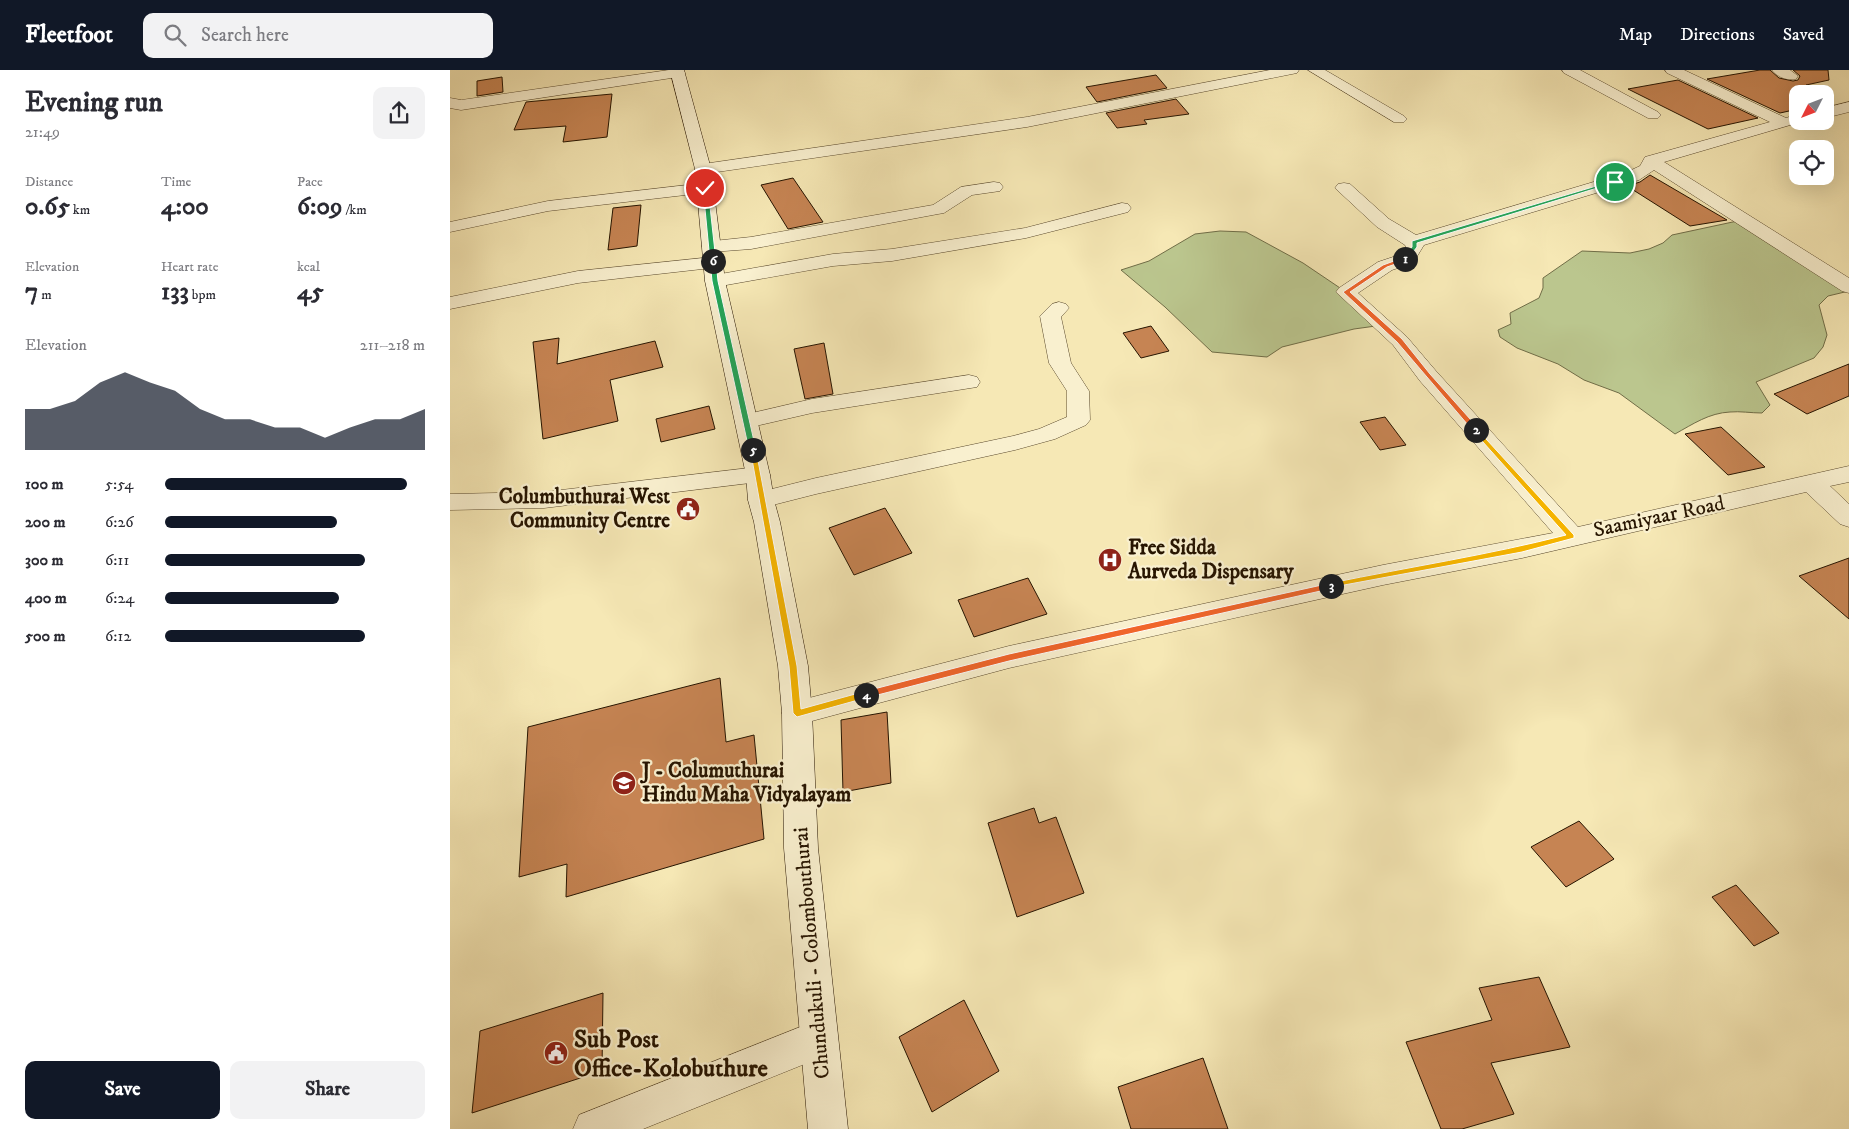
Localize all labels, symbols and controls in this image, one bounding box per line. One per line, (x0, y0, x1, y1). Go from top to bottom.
search box (143, 13, 493, 58)
text: Fleetfoot (25, 20, 113, 50)
icon: search (161, 21, 189, 49)
text: Search here (201, 24, 289, 47)
text: Map (1619, 24, 1652, 46)
text: Directions (1680, 24, 1755, 46)
text: Saved (1783, 24, 1824, 46)
text: Evening run (25, 85, 163, 120)
north arrow (1789, 85, 1834, 130)
map controls (1789, 85, 1834, 185)
button: share (373, 87, 425, 139)
text: 21:49 (25, 122, 60, 142)
button: locate (1789, 140, 1834, 185)
pin (1594, 161, 1636, 203)
pin (684, 167, 726, 209)
icon: arrive (1601, 168, 1629, 196)
text: Distance (25, 173, 73, 191)
text: Time (161, 173, 191, 191)
text: Pace (297, 173, 323, 191)
icon: check (691, 174, 719, 202)
text: 0.65 (25, 191, 70, 222)
text: 4:00 (161, 191, 209, 222)
text: 6:09 (297, 191, 342, 222)
text: km (70, 201, 90, 219)
text: /km (342, 201, 367, 219)
pin: 1 (1392, 246, 1418, 272)
pin: 6 (700, 248, 726, 274)
text: 1 (1403, 250, 1408, 268)
text: 6 (710, 252, 717, 270)
text: Elevation (25, 258, 79, 276)
text: Heart rate (161, 258, 218, 276)
text: kcal (297, 258, 320, 276)
text: 7 (25, 276, 38, 307)
text: 133 (161, 276, 189, 307)
text: 45 (297, 276, 324, 307)
text: m (38, 286, 52, 304)
text: bpm (189, 286, 216, 304)
text: Elevation (25, 335, 87, 355)
text: 211–218 m (360, 335, 425, 355)
pin: 2 (1464, 418, 1488, 442)
text: 2 (1473, 421, 1480, 439)
pin: 5 (740, 438, 766, 462)
text: 5 (750, 441, 757, 459)
text: 100 m (25, 474, 64, 494)
text: 5:54 (105, 474, 133, 494)
place label: Columbuthurai West Community Centre (499, 484, 670, 534)
street label: Saamiyaar Road (1591, 490, 1728, 544)
public building icon: Columbuthurai West Community Centre (675, 496, 701, 522)
text: 200 m (25, 512, 66, 532)
text: 6:26 (105, 512, 134, 532)
place label: Free Sidda Aurveda Dispensary (1127, 535, 1294, 585)
hospital icon: Free Sidda Aurveda Dispensary (1097, 547, 1123, 573)
text: 300 m (25, 550, 64, 570)
text: 6:11 (105, 550, 129, 570)
pin: 3 (1318, 574, 1344, 598)
text: 3 (1329, 577, 1334, 595)
text: 400 m (25, 588, 67, 608)
text: 6:24 (105, 588, 135, 608)
text: 500 m (25, 626, 66, 646)
text: 6:12 (105, 626, 131, 646)
pin: 4 (854, 682, 878, 708)
text: 4 (862, 686, 871, 704)
place label: J - Columuthurai Hindu Maha Vidyalayam (640, 758, 851, 808)
school or university icon: J - Columuthurai Hindu Maha Vidyalayam (611, 770, 637, 796)
street label: Chundukuli - Colombouthurai (788, 826, 836, 1080)
place label: Sub Post Office-Kolobuthure (574, 1024, 769, 1084)
public building icon: Sub Post Office-Kolobuthure (543, 1040, 569, 1066)
button: Save (25, 1061, 220, 1119)
button: Share (230, 1061, 425, 1119)

